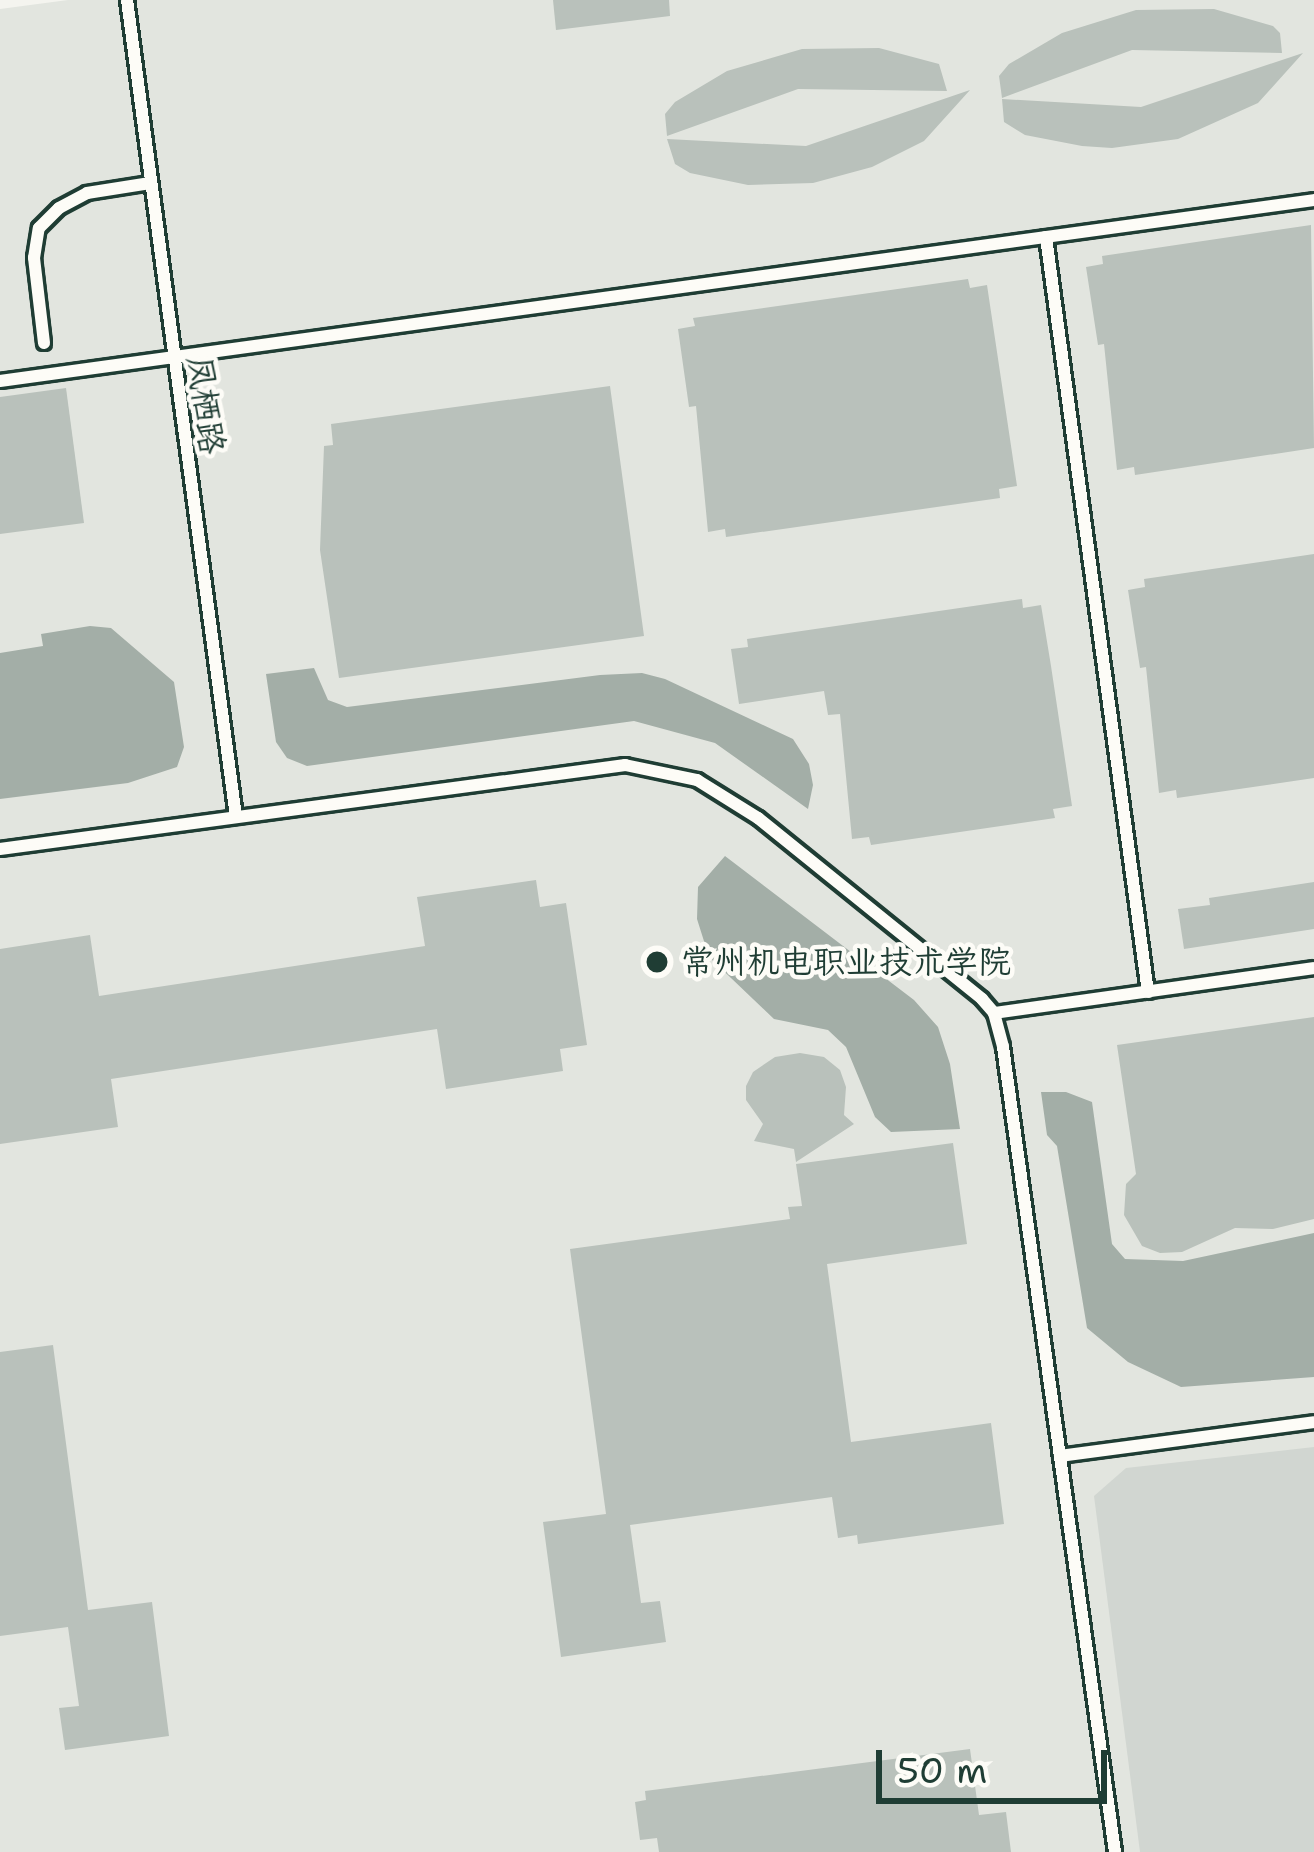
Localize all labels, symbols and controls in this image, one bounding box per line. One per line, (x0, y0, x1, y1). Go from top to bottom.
street label: 凤栖路 (180, 353, 232, 457)
place label: 常州机电职业技术学院 (681, 942, 1011, 982)
marker: 常州机电职业技术学院 (644, 949, 670, 975)
scale bar (882, 1726, 1113, 1800)
text: 50 m (897, 1746, 987, 1795)

